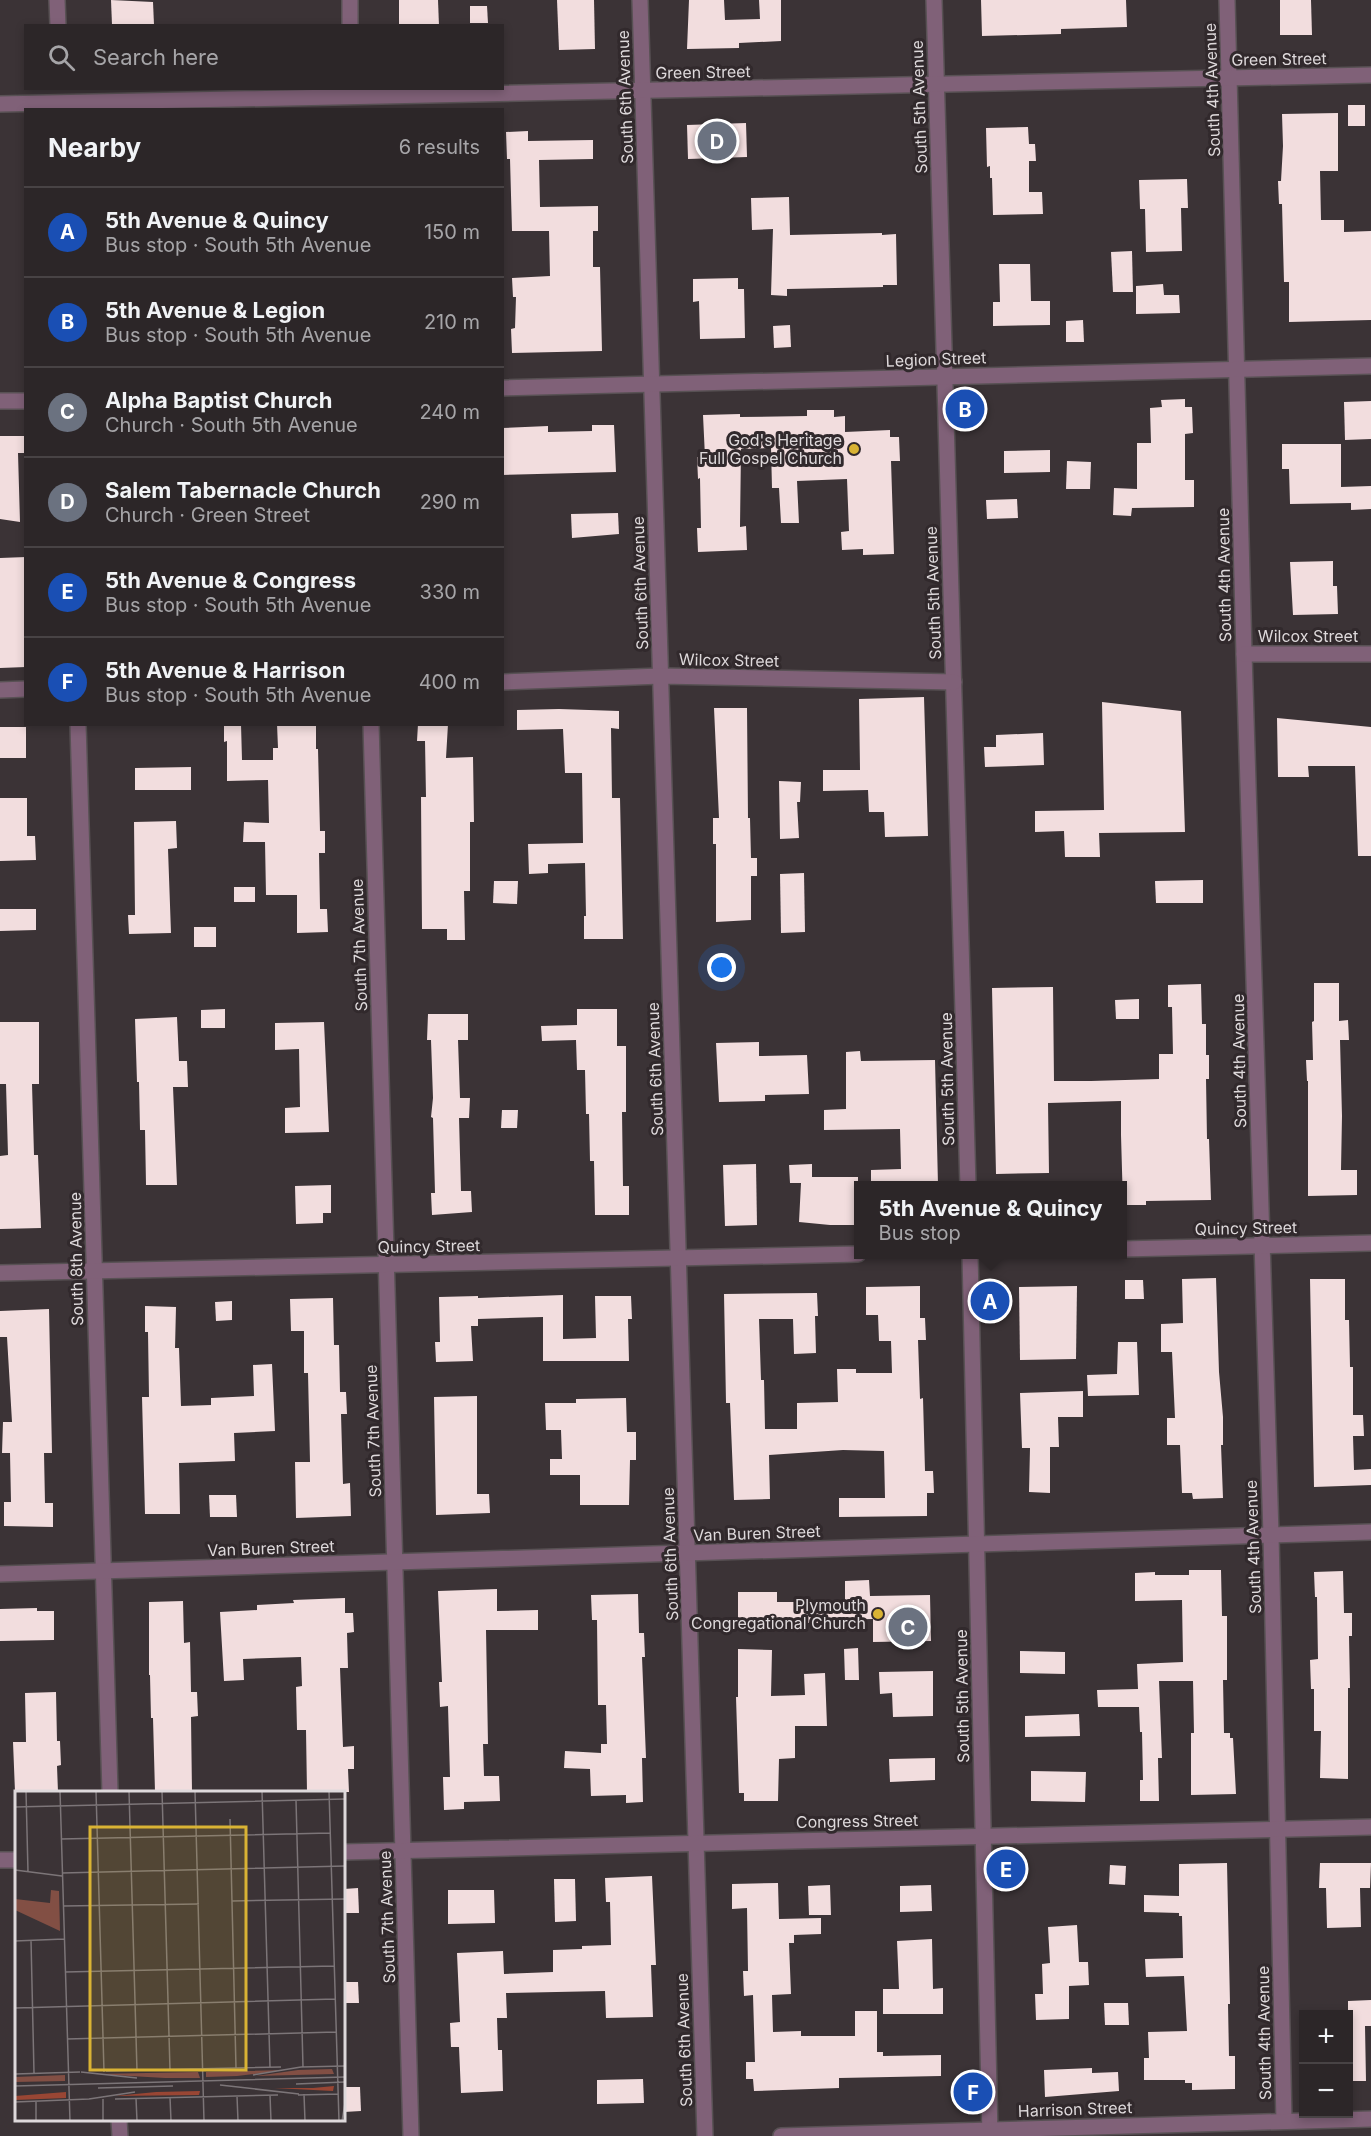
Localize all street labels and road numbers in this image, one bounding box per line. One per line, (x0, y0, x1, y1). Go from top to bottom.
street label: South 4th Avenue (1200, 23, 1224, 157)
street label: South 6th Avenue (613, 30, 637, 164)
street label: South 5th Avenue (907, 40, 931, 174)
street label: Green Street (1231, 48, 1327, 70)
street label: Green Street (655, 61, 751, 83)
street label: Legion Street (885, 347, 987, 371)
street label: South 4th Avenue (1213, 508, 1235, 642)
street label: South 6th Avenue (628, 516, 652, 650)
street label: South 5th Avenue (921, 526, 945, 660)
street label: Wilcox Street (1258, 626, 1358, 646)
street label: Wilcox Street (679, 649, 779, 671)
street label: South 7th Avenue (347, 878, 371, 1012)
street label: South 4th Avenue (1228, 994, 1250, 1128)
street label: South 6th Avenue (643, 1002, 667, 1136)
street label: South 5th Avenue (936, 1012, 958, 1146)
street label: South 8th Avenue (65, 1192, 87, 1326)
street label: Quincy Street (1195, 1217, 1297, 1239)
street label: Quincy Street (378, 1235, 480, 1257)
street label: South 7th Avenue (361, 1364, 385, 1498)
street label: South 4th Avenue (1241, 1480, 1265, 1614)
street label: South 6th Avenue (658, 1487, 682, 1621)
street label: Van Buren Street (693, 1521, 821, 1545)
street label: Van Buren Street (207, 1536, 335, 1560)
street label: South 5th Avenue (951, 1629, 973, 1763)
street label: Congress Street (796, 1810, 918, 1832)
street label: South 7th Avenue (375, 1850, 399, 1984)
street label: South 4th Avenue (1253, 1966, 1275, 2100)
street label: South 6th Avenue (672, 1973, 696, 2107)
street label: Harrison Street (1017, 2097, 1133, 2121)

